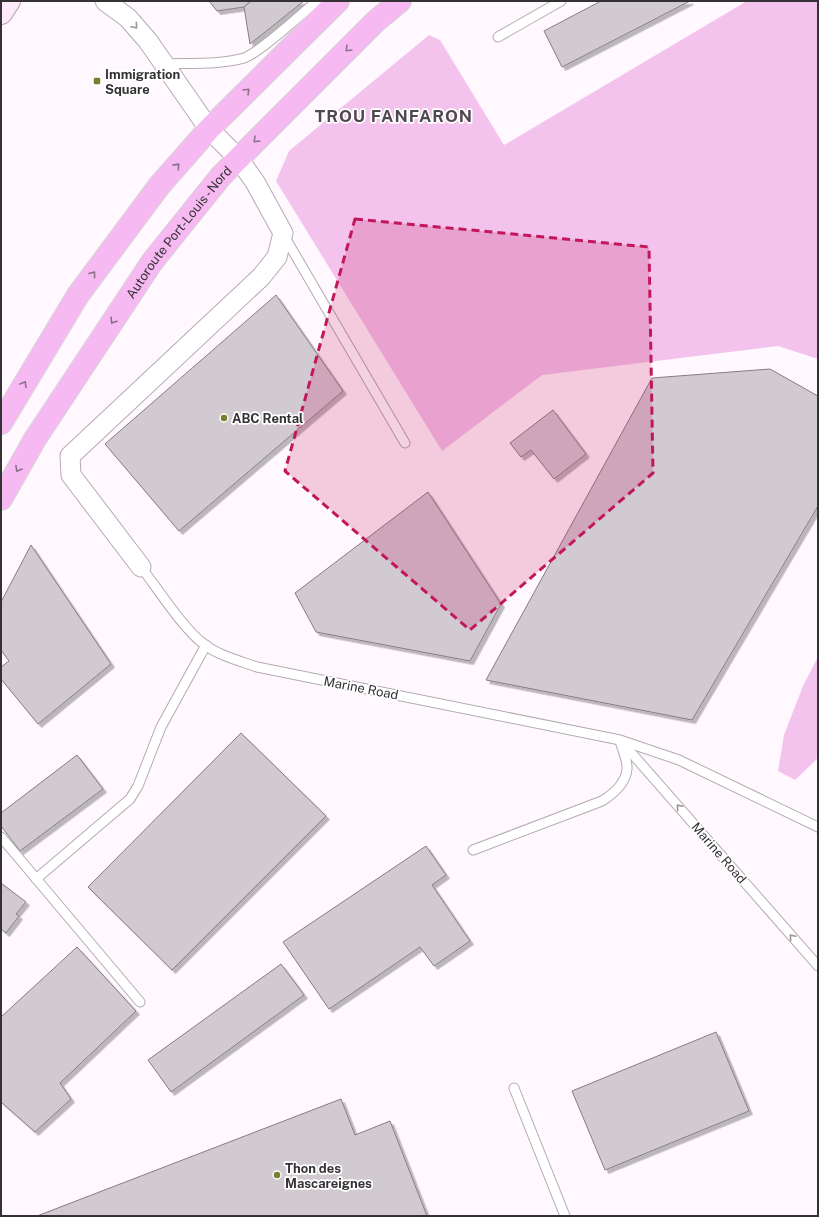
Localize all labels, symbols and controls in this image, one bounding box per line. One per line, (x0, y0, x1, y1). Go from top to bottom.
one-way arrow (130, 21, 137, 29)
one-way arrow (345, 44, 353, 51)
place label: Immigration Square (105, 67, 180, 97)
marker: Immigration Square (92, 76, 102, 86)
one-way arrow (242, 89, 250, 96)
district label: TROU FANFARON (315, 106, 473, 126)
one-way arrow (253, 135, 261, 143)
street label: Autoroute Port-Louis - Nord (123, 163, 234, 301)
one-way arrow (173, 163, 180, 171)
one-way arrow (89, 272, 96, 279)
one-way arrow (110, 317, 118, 324)
one-way arrow (20, 381, 27, 388)
place label: ABC Rental (232, 411, 303, 426)
marker: ABC Rental (219, 413, 229, 423)
one-way arrow (16, 465, 23, 472)
street label: Marine Road (322, 673, 400, 703)
one-way arrow (676, 804, 683, 812)
street label: Marine Road (688, 819, 750, 887)
one-way arrow (790, 934, 797, 941)
place label: Thon des Mascareignes (285, 1161, 372, 1191)
marker: Thon des Mascareignes (272, 1170, 282, 1180)

